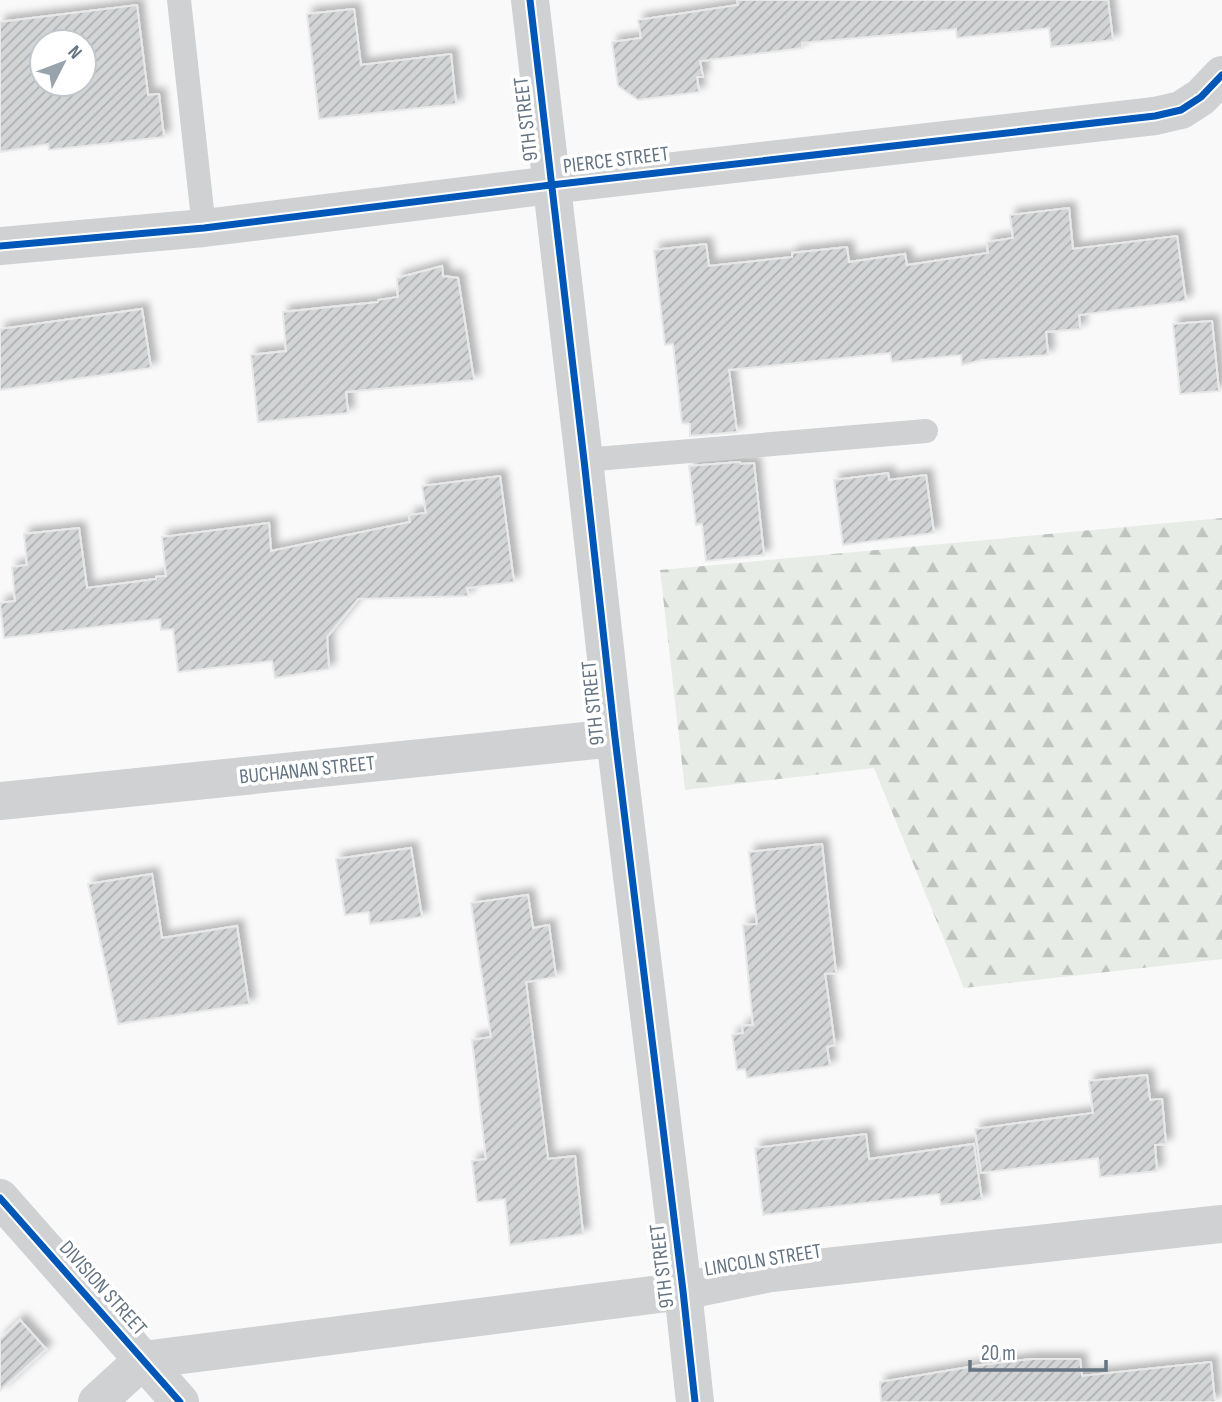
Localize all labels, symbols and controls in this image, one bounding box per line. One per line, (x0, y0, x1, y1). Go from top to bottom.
north arrow (28, 28, 98, 98)
text: N (63, 41, 86, 64)
street label: 9TH STREET (508, 75, 544, 163)
street label: PIERCE STREET (562, 141, 671, 179)
street label: 9TH STREET (576, 659, 610, 746)
street label: BUCHANAN STREET (238, 750, 376, 790)
street label: 9TH STREET (644, 1222, 680, 1310)
street label: DIVISION STREET (54, 1235, 152, 1341)
street label: LINCOLN STREET (703, 1238, 824, 1282)
scale bar (970, 1328, 1106, 1372)
text: 20 m (981, 1341, 1016, 1366)

